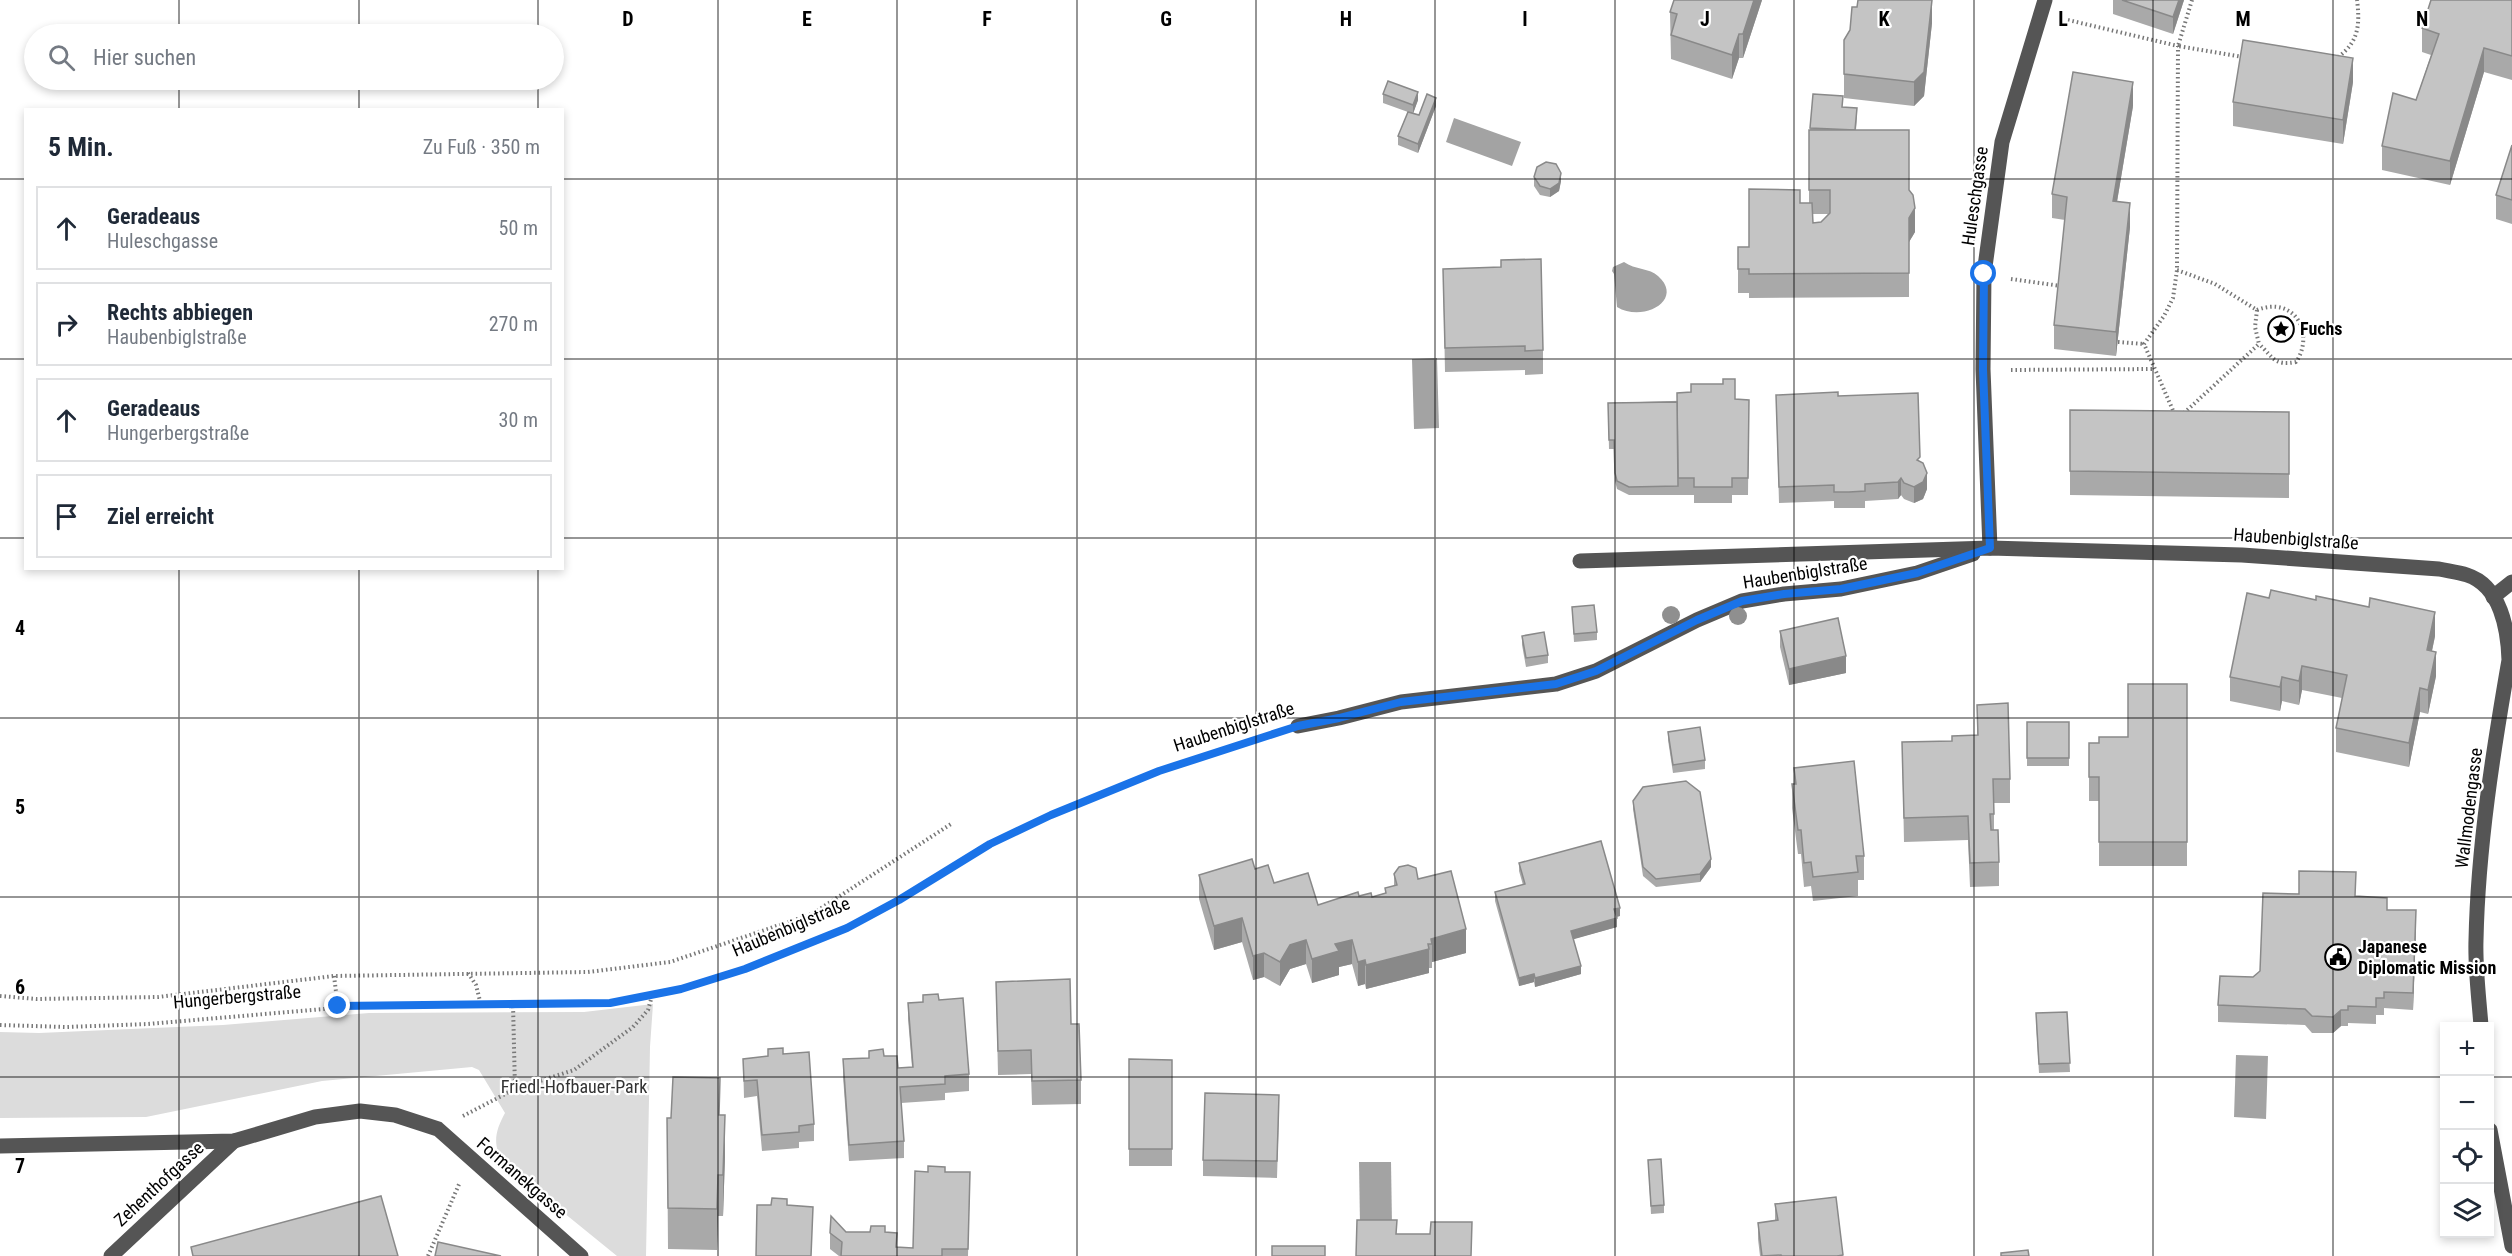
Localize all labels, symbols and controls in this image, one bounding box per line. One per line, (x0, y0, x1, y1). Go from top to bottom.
text: D (622, 7, 634, 31)
text: E (802, 7, 812, 31)
text: F (982, 7, 992, 31)
text: G (1160, 7, 1172, 31)
text: H (1340, 7, 1352, 31)
text: I (1522, 7, 1528, 31)
text: J (1700, 7, 1710, 31)
text: K (1878, 7, 1890, 31)
text: L (2058, 7, 2068, 31)
text: M (2235, 7, 2251, 31)
text: N (2416, 7, 2428, 31)
search box (24, 24, 564, 90)
icon: search (45, 41, 78, 74)
text: Hier suchen (93, 45, 196, 70)
text: 5 Min. (48, 132, 114, 162)
text: Zu Fuß · 350 m (423, 135, 540, 159)
street label: Huleschgasse (1957, 145, 1992, 247)
text: Geradeaus (107, 204, 200, 229)
icon: ahead (50, 212, 83, 245)
text: 50 m (499, 216, 538, 240)
text: Huleschgasse (107, 229, 218, 253)
route start (1970, 260, 1996, 286)
text: Rechts abbiegen (107, 300, 253, 325)
icon: right (50, 308, 83, 341)
text: 270 m (489, 312, 538, 336)
place icon: Fuchs (2266, 314, 2296, 344)
place label: Fuchs (2300, 318, 2343, 339)
text: Haubenbiglstraße (107, 325, 247, 349)
text: Geradeaus (107, 396, 200, 421)
icon: ahead (50, 404, 83, 437)
text: 30 m (499, 408, 538, 432)
text: Hungerbergstraße (107, 421, 249, 445)
icon: arrive (50, 500, 83, 533)
text: Ziel erreicht (107, 504, 214, 529)
street label: Haubenbiglstraße (2233, 524, 2359, 553)
street label: Haubenbiglstraße (1741, 552, 1869, 593)
text: 4 (15, 616, 25, 640)
street label: Haubenbiglstraße (1171, 697, 1297, 756)
street label: Wallmodengasse (2451, 746, 2486, 869)
text: 5 (15, 795, 25, 819)
street label: Haubenbiglstraße (729, 892, 853, 961)
place label: Japanese Diplomatic Mission (2358, 936, 2496, 978)
public building icon: Japanese Diplomatic Mission (2323, 942, 2353, 972)
text: 6 (15, 975, 25, 999)
street label: Hungerbergstraße (172, 980, 302, 1013)
route end (324, 992, 350, 1018)
map controls (2440, 1022, 2494, 1238)
button: + (2440, 1022, 2494, 1076)
park label: Friedl-Hofbauer-Park (501, 1076, 647, 1097)
button: − (2440, 1076, 2494, 1130)
button: locate (2440, 1130, 2494, 1184)
street label: Formanekgasse (473, 1133, 572, 1222)
street label: Zehenthofgasse (110, 1137, 208, 1230)
text: 7 (15, 1154, 25, 1178)
button: layers (2440, 1184, 2494, 1238)

